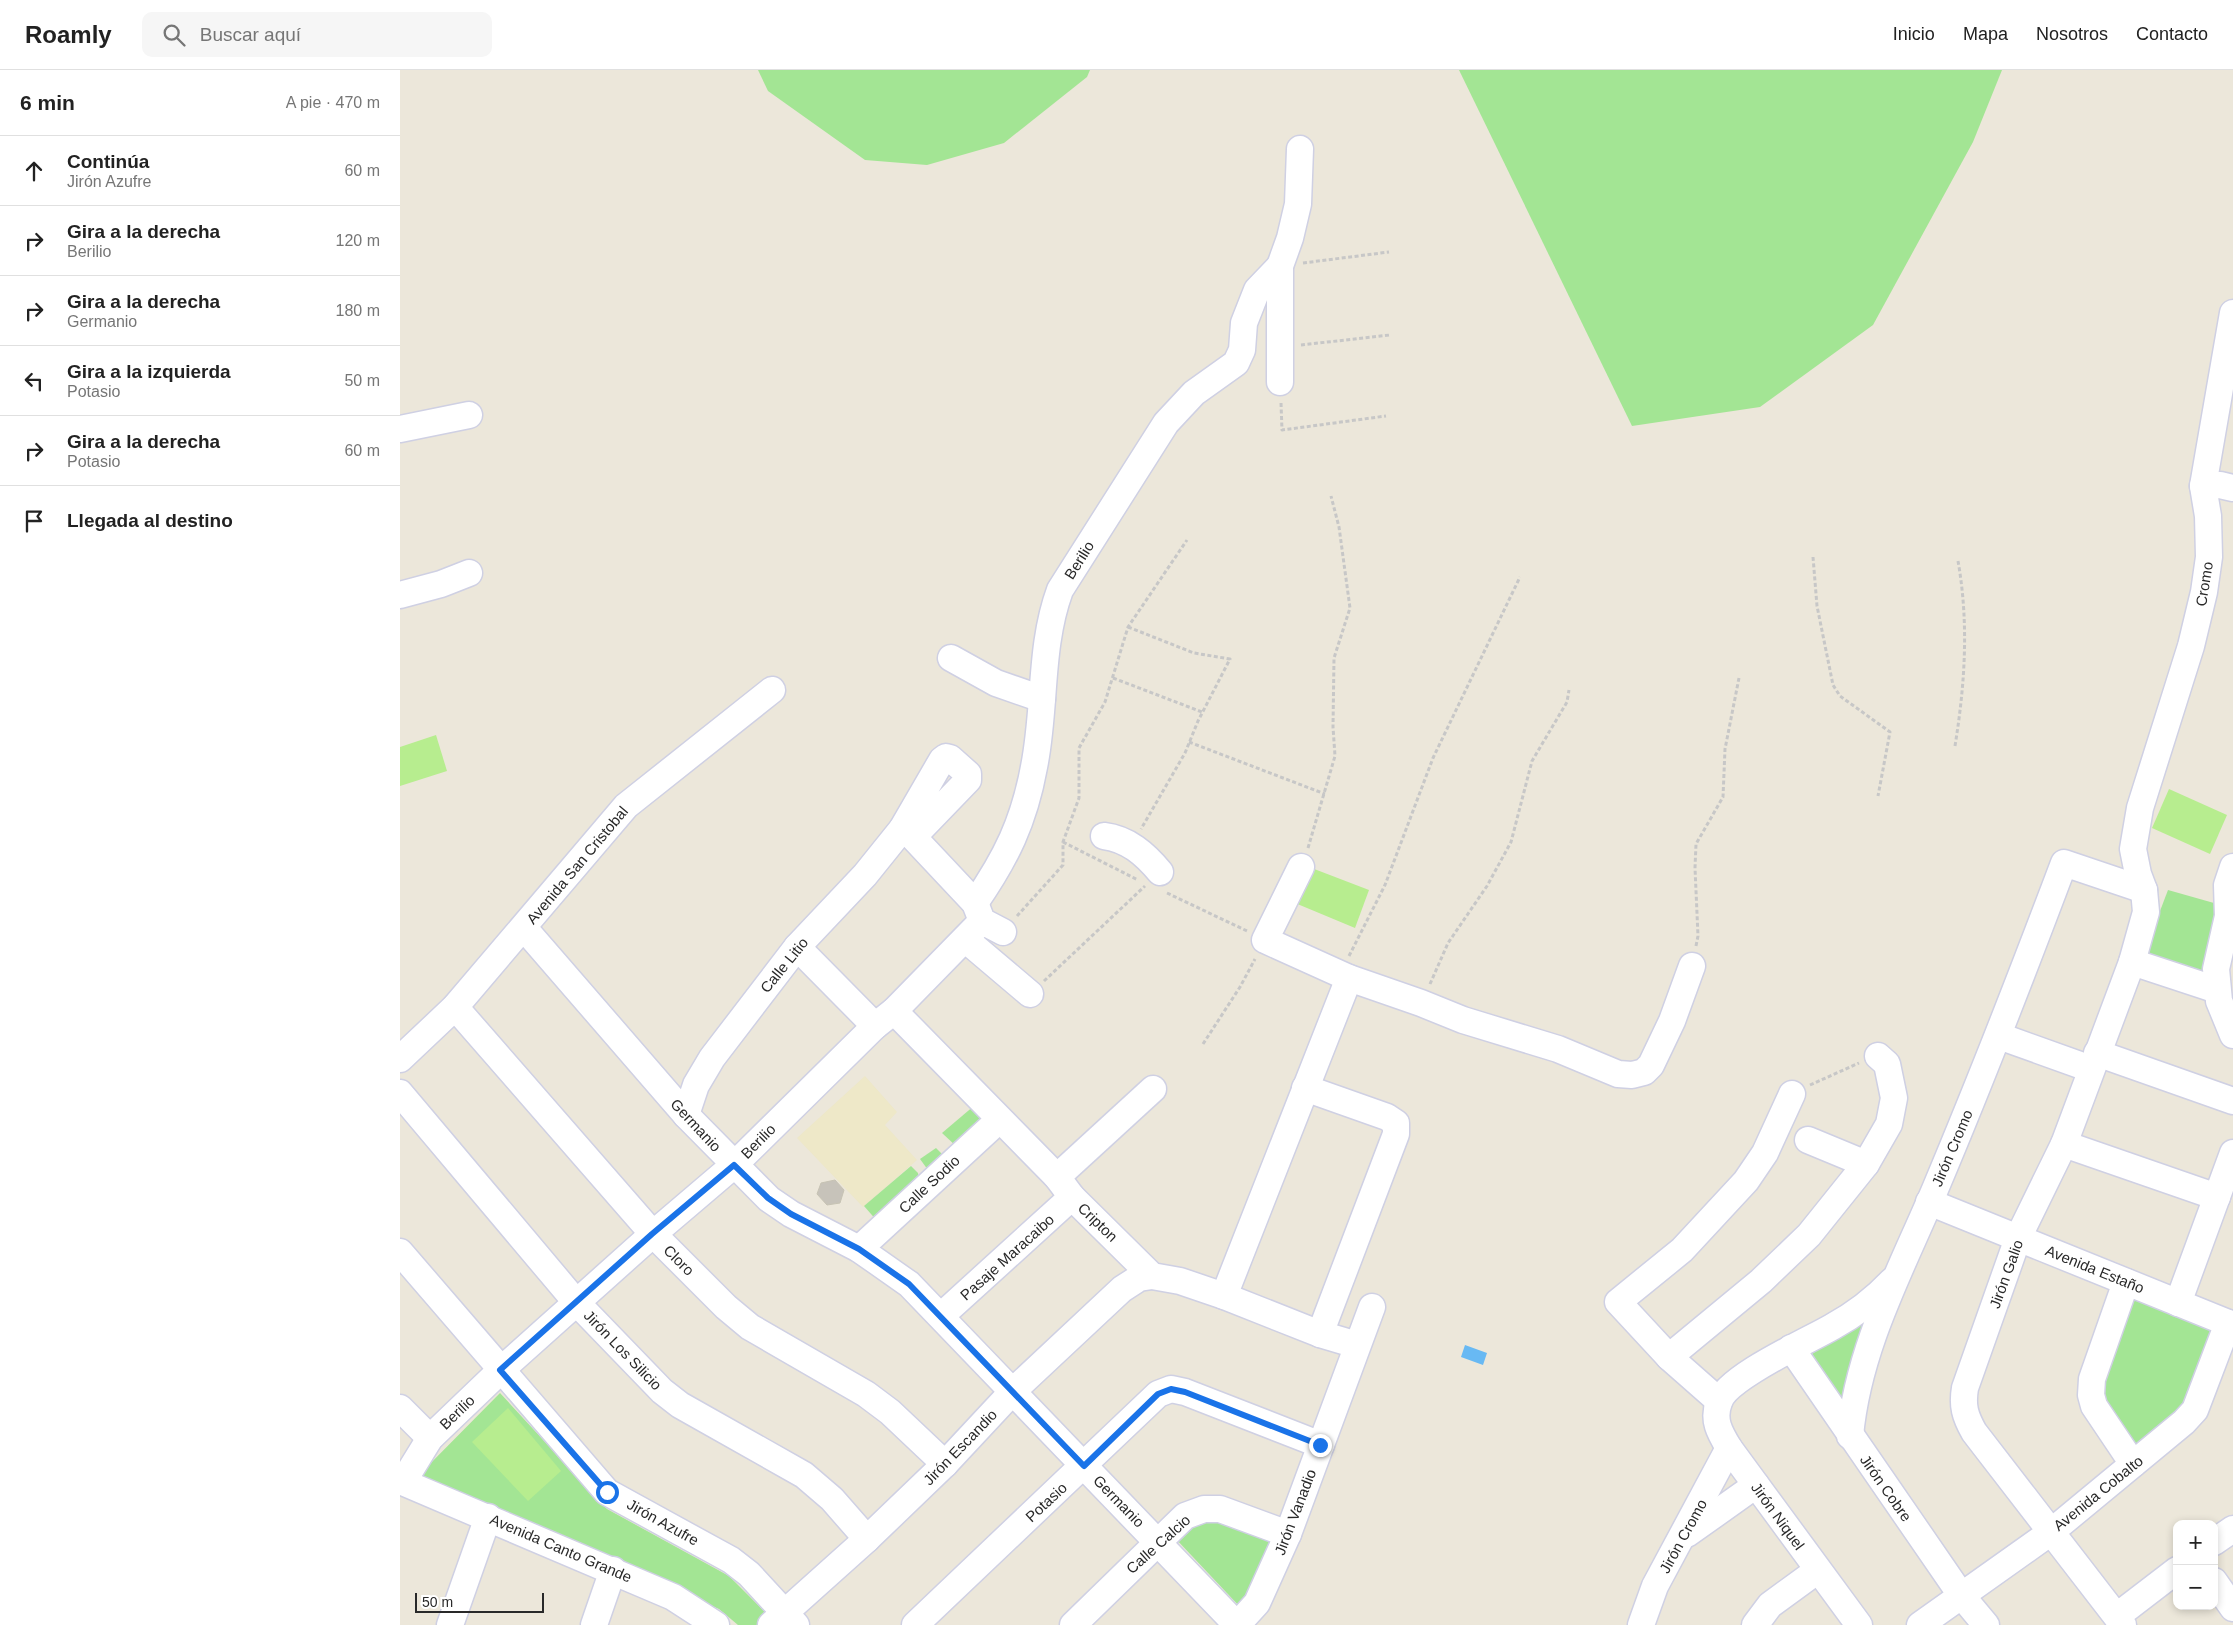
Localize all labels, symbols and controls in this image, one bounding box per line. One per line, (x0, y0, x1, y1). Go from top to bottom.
search box (142, 12, 492, 57)
text: Roamly (25, 21, 112, 48)
icon: search (160, 21, 188, 49)
text: Buscar aquí (200, 24, 301, 45)
text: Inicio (1893, 24, 1935, 44)
text: Mapa (1963, 24, 2008, 44)
text: Nosotros (2036, 24, 2108, 44)
text: Contacto (2136, 24, 2208, 44)
text: 6 min (20, 91, 75, 114)
text: A pie · 470 m (286, 94, 380, 111)
text: Continúa (67, 151, 149, 172)
icon: ahead (20, 157, 48, 185)
text: 60 m (344, 162, 380, 179)
text: Jirón Azufre (67, 173, 151, 190)
text: Gira a la derecha (67, 221, 220, 242)
icon: right (20, 227, 48, 255)
text: 120 m (336, 232, 380, 249)
text: Berilio (67, 243, 111, 260)
text: Gira a la derecha (67, 291, 220, 312)
icon: right (20, 297, 48, 325)
text: 180 m (336, 302, 380, 319)
text: Germanio (67, 313, 137, 330)
text: Gira a la izquierda (67, 361, 231, 382)
icon: left (20, 367, 48, 395)
text: 50 m (344, 372, 380, 389)
text: Potasio (67, 383, 120, 400)
text: Gira a la derecha (67, 431, 220, 452)
icon: right (20, 437, 48, 465)
text: 60 m (344, 442, 380, 459)
text: Potasio (67, 453, 120, 470)
icon: arrive (20, 507, 48, 535)
text: Llegada al destino (67, 510, 233, 531)
street label: Berilio (1061, 538, 1097, 582)
street label: Cromo (2192, 560, 2216, 608)
street label: Avenida San Cristobal (523, 803, 631, 927)
street label: Calle Litio (757, 934, 811, 996)
street label: Germanio (667, 1095, 725, 1155)
street label: Jirón Cromo (1928, 1107, 1976, 1189)
street label: Berilio (737, 1120, 779, 1162)
street label: Calle Sodio (895, 1152, 963, 1216)
street label: Cripton (1075, 1199, 1121, 1245)
street label: Pasaje Maracaibo (957, 1211, 1057, 1303)
street label: Jirón Galio (1986, 1237, 2026, 1311)
street label: Cloro (660, 1241, 698, 1279)
street label: Avenida Estaño (2043, 1241, 2147, 1297)
street label: Jirón Los Silicio (581, 1307, 665, 1393)
street label: Berilio (436, 1391, 478, 1433)
street label: Jirón Escandio (920, 1406, 1000, 1488)
route end (1309, 1434, 1332, 1457)
street label: Jirón Cobre (1857, 1451, 1915, 1525)
street label: Avenida Cobalto (2050, 1452, 2146, 1534)
street label: Jirón Vanadio (1271, 1467, 1319, 1557)
street label: Germanio (1090, 1471, 1148, 1531)
street label: Potasio (1022, 1479, 1070, 1525)
street label: Jirón Niquel (1748, 1479, 1808, 1553)
route start (596, 1481, 619, 1504)
street label: Jirón Azufre (624, 1495, 702, 1549)
street label: Jirón Cromo (1656, 1496, 1710, 1576)
street label: Avenida Canto Grande (488, 1510, 634, 1586)
street label: Calle Calcio (1123, 1511, 1193, 1577)
map controls (2173, 1520, 2218, 1610)
button: + (2173, 1520, 2218, 1565)
button: − (2173, 1565, 2218, 1610)
scale bar (415, 1590, 544, 1613)
text: 50 m (422, 1594, 453, 1610)

